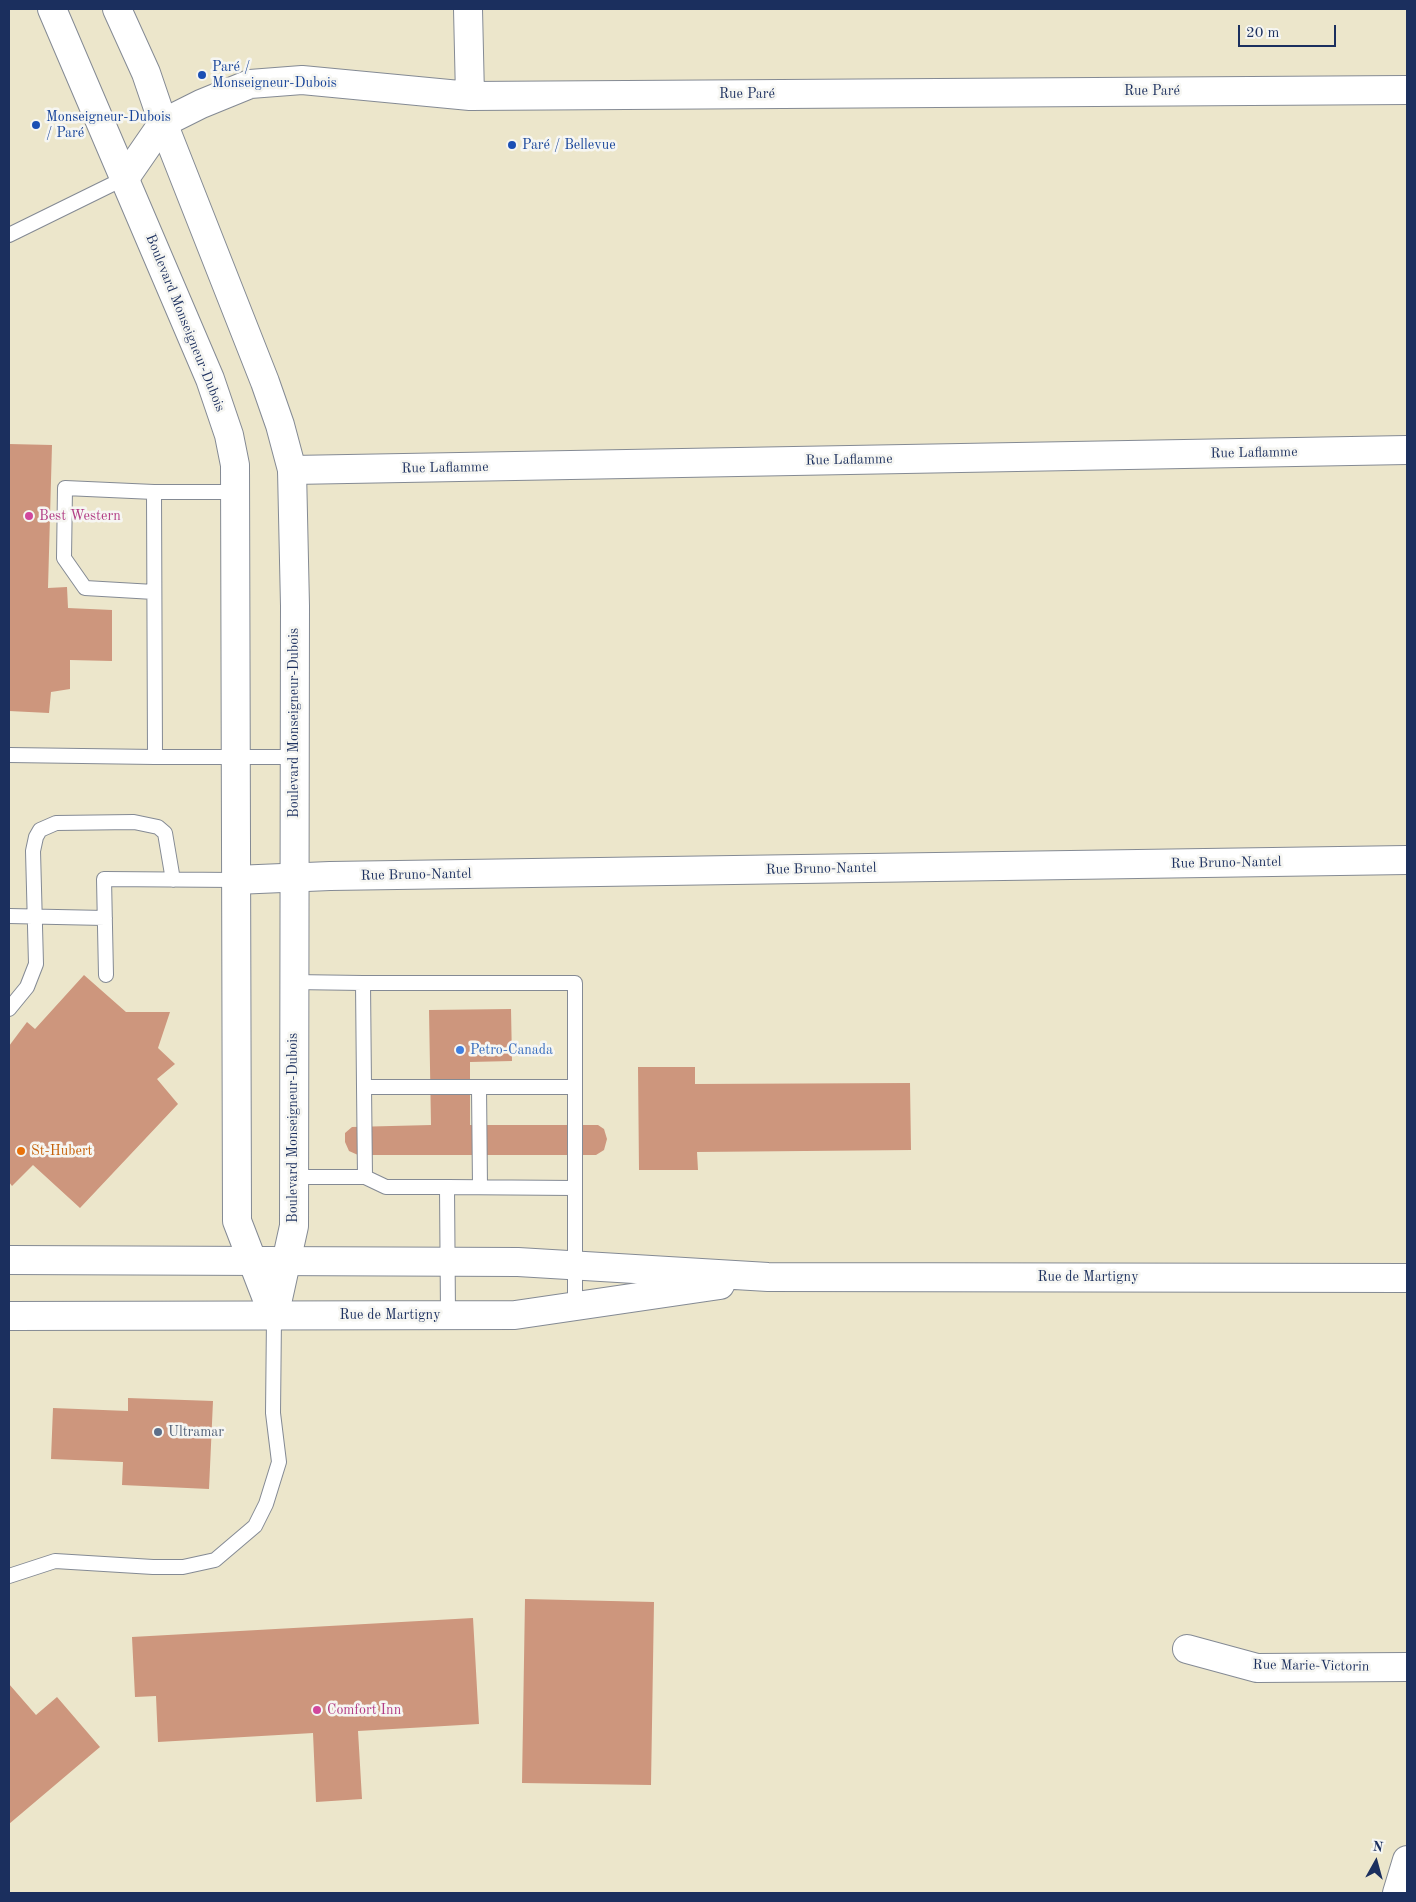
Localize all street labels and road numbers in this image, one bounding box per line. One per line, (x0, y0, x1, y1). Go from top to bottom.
street label: Rue Paré (1124, 83, 1180, 99)
street label: Rue Paré (719, 86, 775, 102)
street label: Boulevard Monseigneur-Dubois (142, 232, 228, 414)
street label: Rue Laflamme (1210, 444, 1298, 462)
street label: Rue Laflamme (805, 451, 893, 469)
street label: Rue Laflamme (401, 459, 489, 477)
street label: Boulevard Monseigneur-Dubois (286, 628, 302, 818)
street label: Rue Bruno-Nantel (1170, 854, 1282, 872)
street label: Rue Bruno-Nantel (765, 860, 877, 878)
street label: Rue Bruno-Nantel (360, 866, 472, 884)
street label: Boulevard Monseigneur-Dubois (285, 1033, 301, 1223)
street label: Rue de Martigny (1037, 1269, 1139, 1285)
street label: Rue de Martigny (339, 1307, 441, 1323)
street label: Rue Marie-Victorin (1253, 1657, 1369, 1675)

